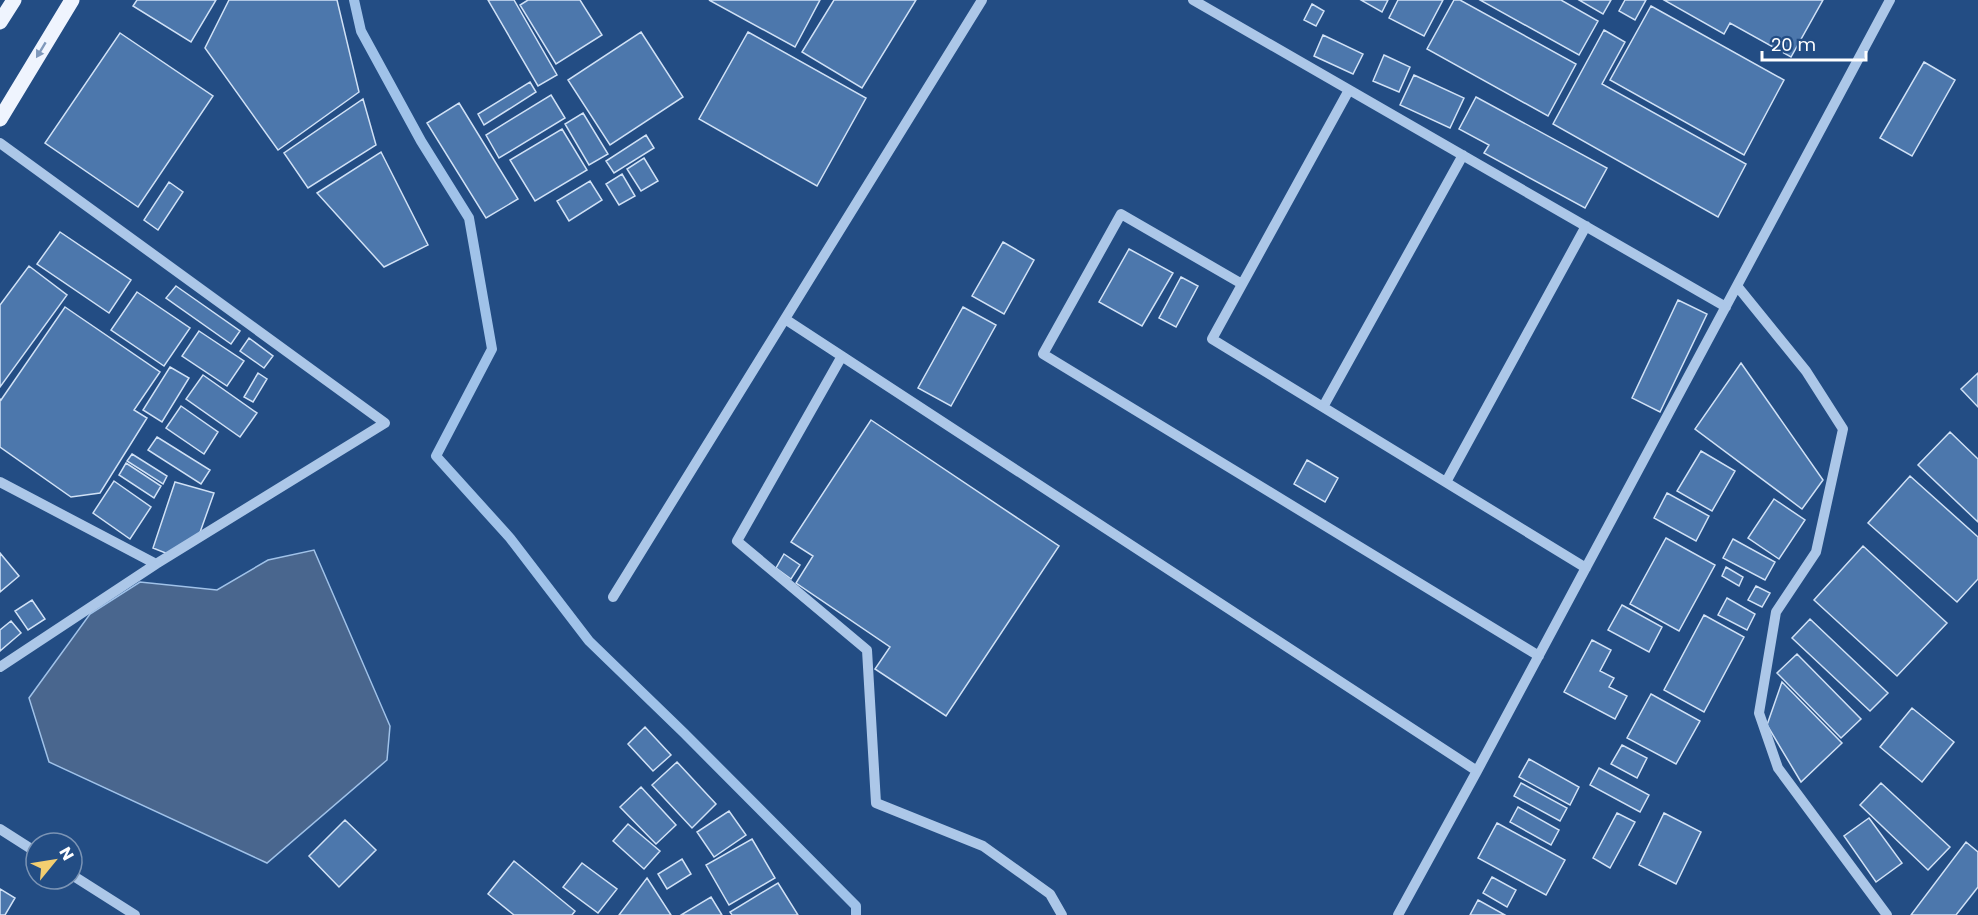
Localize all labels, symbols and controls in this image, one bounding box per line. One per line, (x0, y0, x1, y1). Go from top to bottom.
scale bar (1762, 24, 1866, 62)
text: 20 m (1771, 32, 1816, 57)
one-way arrow (36, 42, 47, 58)
north arrow (24, 831, 84, 891)
text: N (54, 843, 80, 865)

